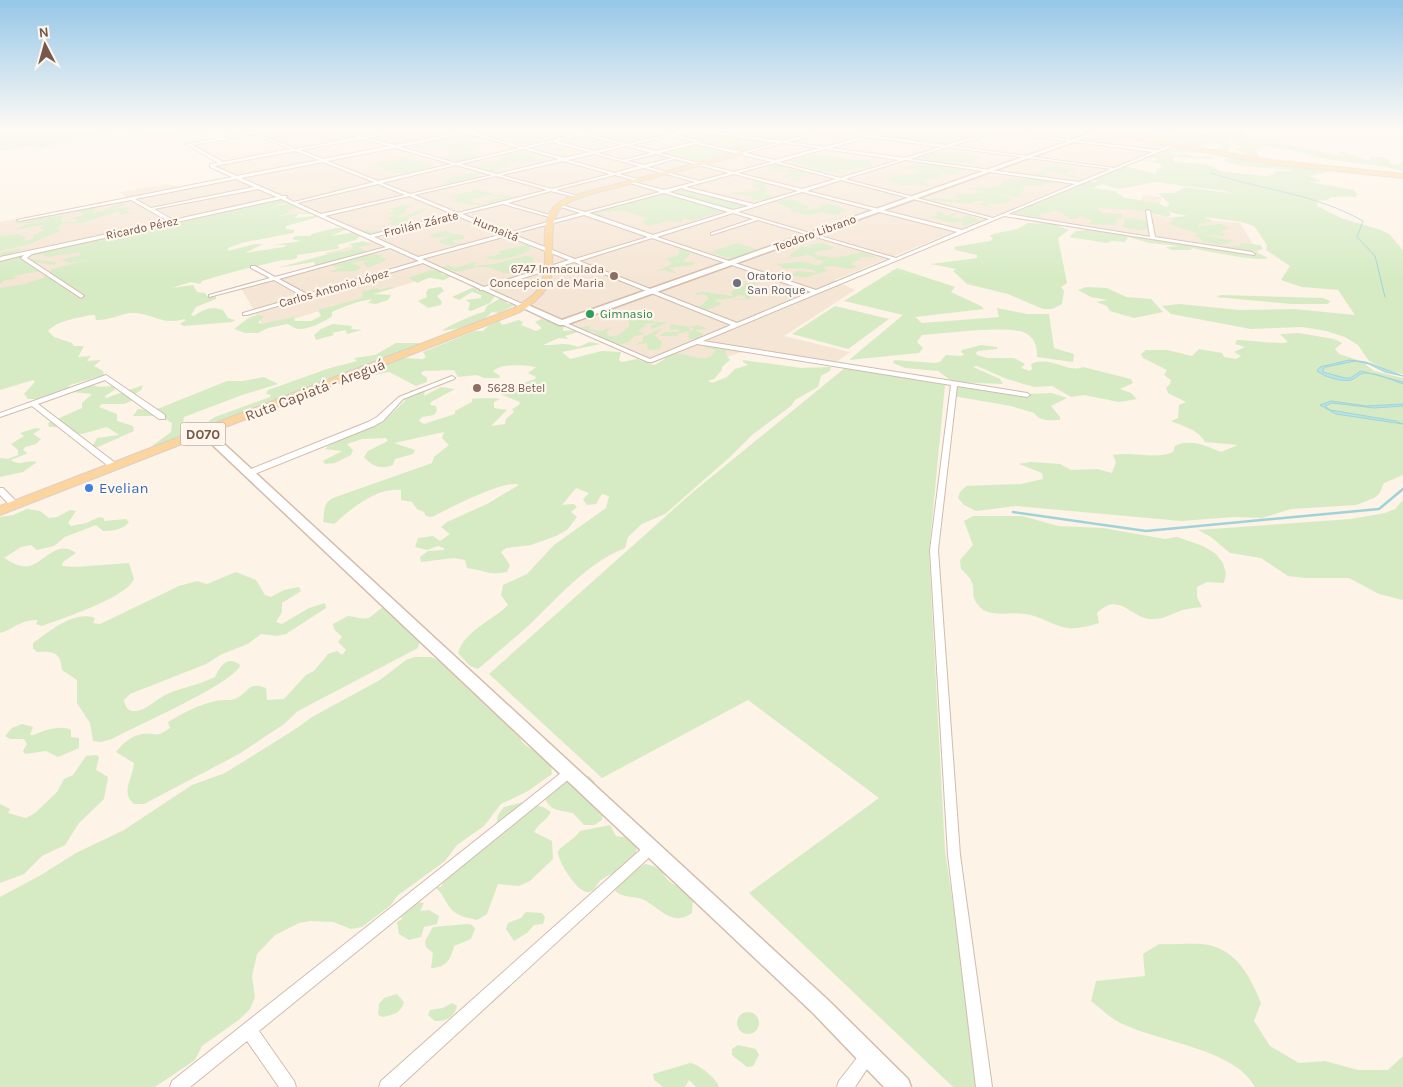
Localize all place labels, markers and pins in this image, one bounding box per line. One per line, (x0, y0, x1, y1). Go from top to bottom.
place label: 6747 Inmaculada Concepcion de Maria (490, 262, 604, 290)
place label: Oratorio San Roque (747, 269, 805, 297)
marker: 6747 Inmaculada Concepcion de Maria (608, 270, 620, 282)
marker: Oratorio San Roque (731, 277, 743, 289)
place label: Gimnasio (600, 307, 653, 321)
marker: Gimnasio (584, 308, 596, 320)
place label: 5628 Betel (487, 381, 545, 395)
marker: 5628 Betel (471, 382, 483, 394)
place label: Evelian (99, 479, 149, 497)
marker: Evelian (83, 482, 95, 494)

